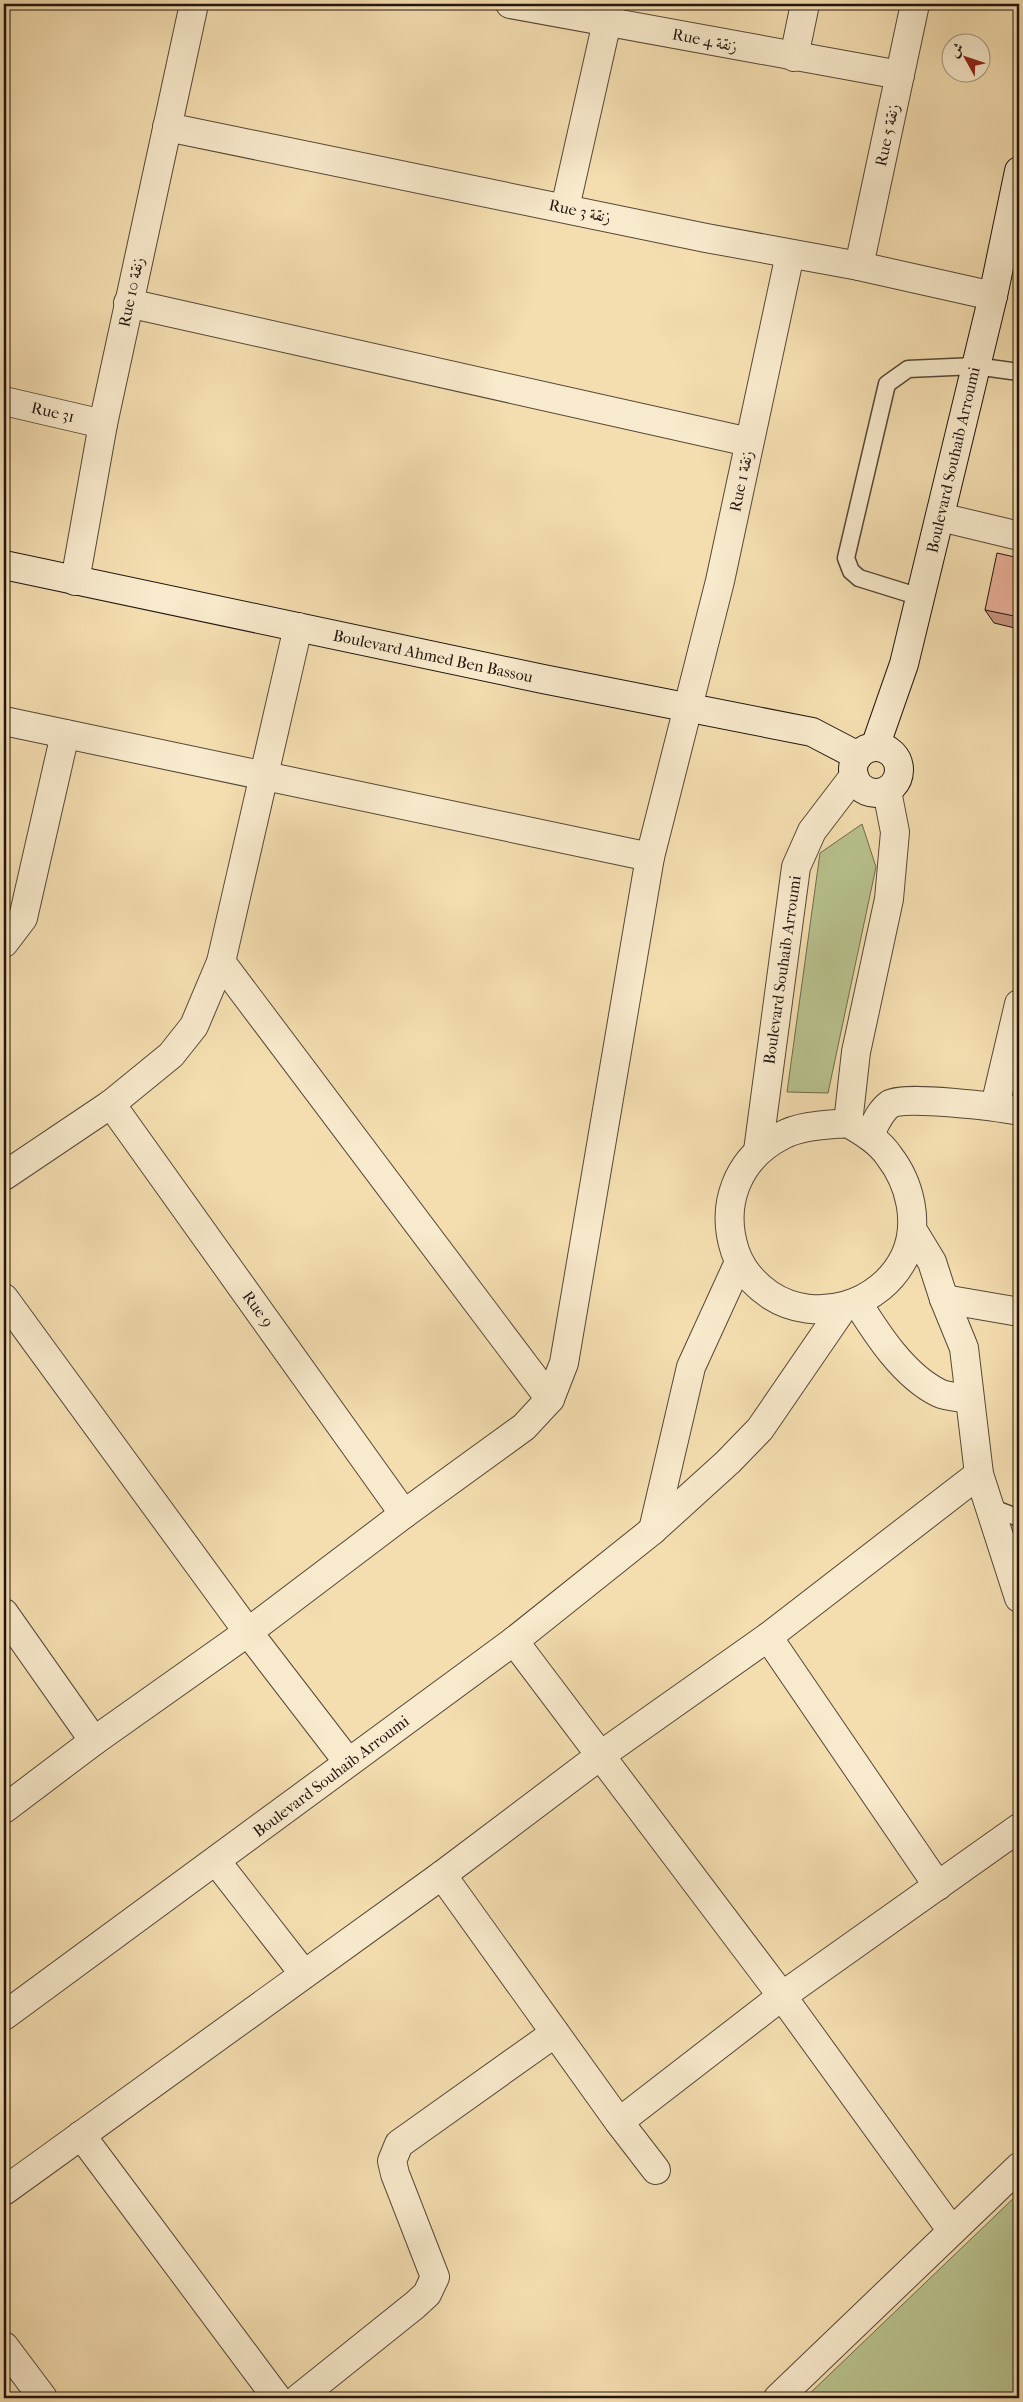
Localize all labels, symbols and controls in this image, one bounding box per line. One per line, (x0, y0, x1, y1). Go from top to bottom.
street label: Rue 4 زنقة (671, 24, 739, 56)
north arrow (940, 32, 990, 82)
text: ش (945, 39, 967, 61)
street label: Rue 5 زنقة (871, 102, 903, 168)
street label: Rue 3 زنقة (547, 195, 613, 227)
street label: Rue 10 زنقة (114, 255, 148, 329)
street label: Boulevard Souhaib Arroumi (922, 365, 984, 555)
street label: Rue 31 (29, 398, 77, 426)
street label: Rue 1 زنقة (725, 449, 757, 513)
street label: Boulevard Ahmed Ben Bassou (331, 626, 535, 686)
street label: Boulevard Souhaib Arroumi (759, 874, 805, 1066)
street label: Rue 9 (239, 1287, 277, 1331)
street label: Boulevard Souhaib Arroumi (249, 1711, 413, 1841)

